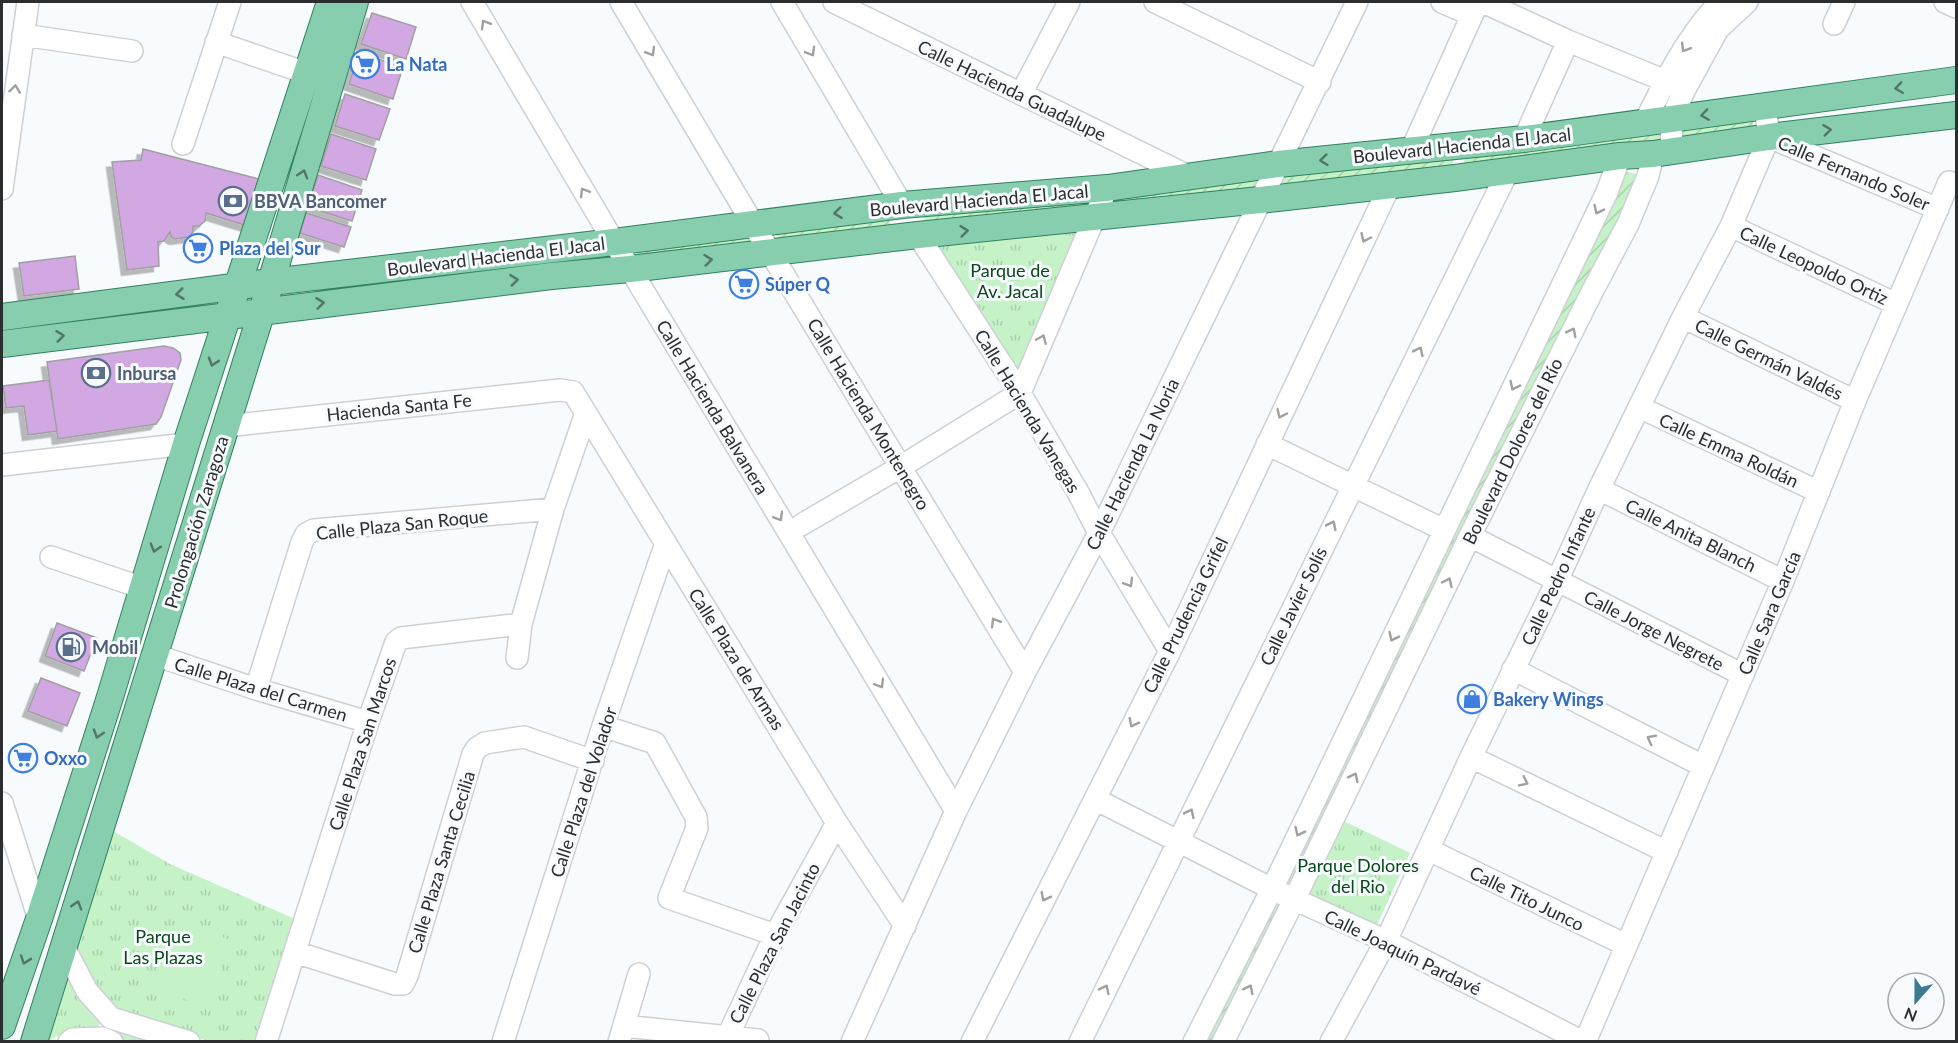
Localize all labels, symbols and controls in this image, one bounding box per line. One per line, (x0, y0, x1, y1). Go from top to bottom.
one-way arrow (481, 20, 492, 30)
street label: Calle Hacienda Guadalupe (914, 35, 1110, 145)
one-way arrow (1681, 42, 1693, 52)
one-way arrow (643, 46, 655, 56)
one-way arrow (804, 46, 816, 56)
supermarket icon: La Nata (349, 48, 381, 80)
place label: La Nata (386, 53, 447, 75)
one-way arrow (1894, 82, 1903, 94)
one-way arrow (8, 85, 20, 94)
one-way arrow (1701, 109, 1710, 121)
street label: Boulevard Hacienda El Jacal (1352, 123, 1572, 167)
one-way arrow (1823, 124, 1832, 137)
street label: Calle Fernando Soler (1775, 131, 1934, 215)
one-way arrow (1319, 153, 1329, 166)
one-way arrow (296, 169, 308, 180)
street label: Boulevard Hacienda El Jacal (869, 179, 1089, 221)
bank icon: BBVA Bancomer (217, 185, 249, 217)
one-way arrow (580, 188, 591, 198)
place label: BBVA Bancomer (254, 190, 387, 212)
one-way arrow (1594, 203, 1606, 214)
one-way arrow (834, 207, 843, 219)
street label: Calle Leopoldo Ortiz (1736, 221, 1892, 309)
one-way arrow (959, 225, 969, 238)
one-way arrow (1360, 231, 1372, 242)
supermarket icon: Plaza del Sur (182, 232, 214, 264)
street label: Boulevard Hacienda El Jacal (386, 232, 606, 280)
place label: Plaza del Sur (219, 237, 321, 259)
one-way arrow (703, 254, 712, 267)
park label: Parque de Av. Jacal (970, 259, 1050, 302)
supermarket icon: Súper Q (728, 268, 760, 300)
place label: Súper Q (765, 273, 830, 295)
one-way arrow (509, 274, 518, 287)
one-way arrow (175, 288, 184, 300)
one-way arrow (316, 297, 325, 310)
street label: Calle Hacienda Montenegro (803, 314, 935, 514)
street label: Calle Germán Valdés (1691, 314, 1847, 404)
street label: Calle Hacienda Balvanera (652, 316, 774, 498)
street label: Calle Hacienda Vanegas (970, 325, 1086, 497)
one-way arrow (1564, 328, 1576, 339)
one-way arrow (55, 331, 64, 343)
one-way arrow (1035, 334, 1047, 345)
one-way arrow (1411, 346, 1423, 357)
street label: Boulevard Dolores del Río (1457, 354, 1567, 548)
one-way arrow (207, 356, 220, 367)
bank icon: Inbursa (80, 357, 112, 389)
place label: Inbursa (117, 362, 176, 384)
street label: Calle Hacienda La Noria (1081, 375, 1183, 553)
one-way arrow (1509, 379, 1521, 390)
street label: Hacienda Santa Fe (325, 388, 473, 426)
one-way arrow (1277, 408, 1289, 419)
street label: Calle Emma Roldán (1656, 408, 1802, 492)
street label: Prolongación Zaragoza (159, 433, 233, 611)
street label: Calle Anita Blanch (1622, 494, 1760, 576)
street label: Calle Pedro Infante (1516, 503, 1600, 649)
street label: Calle Plaza San Roque (315, 504, 489, 544)
one-way arrow (772, 511, 784, 521)
one-way arrow (1325, 521, 1337, 532)
street label: Calle Prudencia Grifel (1138, 534, 1232, 696)
one-way arrow (149, 542, 162, 553)
street label: Calle Javier Solís (1255, 543, 1331, 669)
street label: Calle Sara García (1733, 548, 1805, 678)
one-way arrow (1122, 577, 1134, 587)
one-way arrow (1440, 578, 1452, 589)
street label: Calle Plaza de Armas (684, 584, 790, 734)
street label: Calle Jorge Negrete (1580, 585, 1728, 675)
one-way arrow (991, 618, 1002, 628)
fuel station icon: Mobil (55, 631, 87, 663)
one-way arrow (1388, 631, 1400, 642)
place label: Mobil (92, 636, 138, 658)
street label: Calle Plaza del Carmen (172, 652, 350, 726)
street label: Calle Plaza San Marcos (324, 655, 400, 833)
one-way arrow (872, 678, 884, 688)
shop icon: Bakery Wings (1456, 683, 1488, 715)
place label: Bakery Wings (1493, 688, 1604, 710)
street label: Calle Plaza del Volador (545, 703, 621, 880)
one-way arrow (1129, 716, 1140, 727)
one-way arrow (93, 728, 105, 739)
one-way arrow (1646, 735, 1657, 747)
supermarket icon: Oxxo (7, 742, 39, 774)
place label: Oxxo (44, 747, 87, 769)
street label: Calle Plaza Santa Cecilia (403, 768, 479, 956)
one-way arrow (1347, 772, 1358, 783)
one-way arrow (1517, 775, 1528, 787)
one-way arrow (1183, 809, 1195, 820)
one-way arrow (1295, 825, 1307, 836)
park label: Parque Dolores del Rio (1297, 854, 1419, 897)
street label: Calle Plaza San Jacinto (724, 859, 824, 1027)
street label: Calle Tito Junco (1466, 861, 1588, 935)
one-way arrow (1041, 890, 1052, 901)
one-way arrow (70, 900, 82, 911)
street label: Calle Joaquín Pardavé (1321, 904, 1485, 1000)
park label: Parque Las Plazas (123, 925, 203, 968)
one-way arrow (19, 954, 32, 965)
north arrow (1886, 971, 1946, 1031)
one-way arrow (1098, 984, 1110, 995)
one-way arrow (1242, 985, 1253, 996)
text: N (1901, 1004, 1920, 1027)

